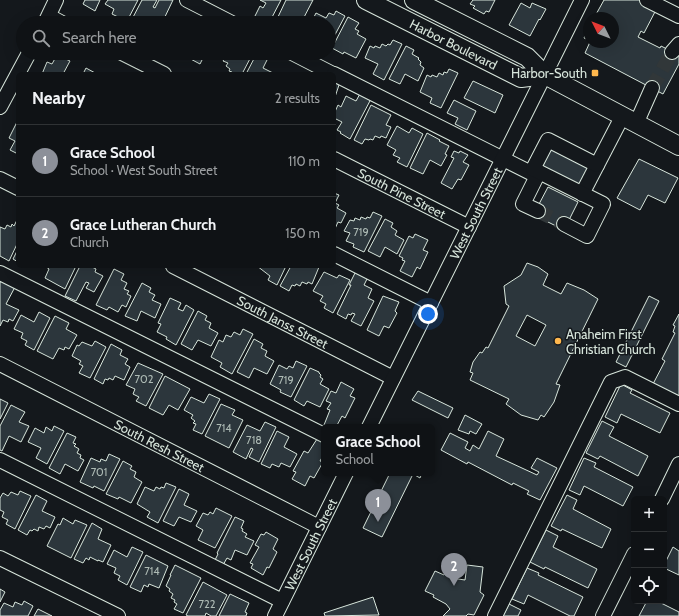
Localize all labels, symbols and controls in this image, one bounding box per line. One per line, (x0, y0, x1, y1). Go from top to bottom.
north arrow (583, 12, 619, 48)
street label: Harbor Boulevard (407, 15, 500, 73)
search box (16, 16, 336, 60)
icon: search (30, 27, 52, 49)
text: Search here (62, 29, 137, 47)
place label: Harbor-South (511, 65, 587, 81)
marker: Harbor-South (590, 68, 600, 78)
text: Nearby (32, 88, 85, 108)
text: 2 results (275, 90, 320, 106)
text: Grace School (70, 144, 155, 162)
text: 1 (43, 153, 47, 169)
text: 110 m (288, 153, 320, 169)
text: School · West South Street (70, 162, 217, 178)
street label: South Pine Street (355, 164, 449, 222)
street label: West South Street (446, 164, 506, 262)
text: Grace Lutheran Church (70, 216, 216, 234)
text: 2 (42, 225, 48, 241)
text: 150 m (285, 225, 320, 241)
house number: 719 (353, 225, 369, 239)
text: Church (70, 234, 109, 250)
street label: South Janss Street (235, 292, 331, 352)
your location (418, 304, 438, 324)
place label: Anaheim First Christian Church (566, 326, 656, 357)
marker: Anaheim First Christian Church (553, 336, 563, 346)
house number: 702 (135, 372, 154, 386)
house number: 719 (278, 373, 294, 387)
street label: South Resh Street (112, 416, 208, 475)
house number: 714 (216, 421, 232, 435)
popup (321, 424, 435, 476)
house number: 718 (246, 433, 262, 447)
text: Grace School (336, 433, 420, 451)
text: School (336, 451, 373, 467)
house number: 701 (91, 465, 107, 479)
pin: 1 (365, 489, 391, 522)
street label: West South Street (281, 495, 340, 593)
map controls (631, 496, 667, 604)
button: + (631, 496, 667, 532)
button: − (631, 532, 667, 568)
pin: 2 (441, 553, 467, 586)
house number: 714 (144, 564, 160, 578)
button: locate (631, 568, 667, 604)
house number: 722 (198, 597, 216, 611)

